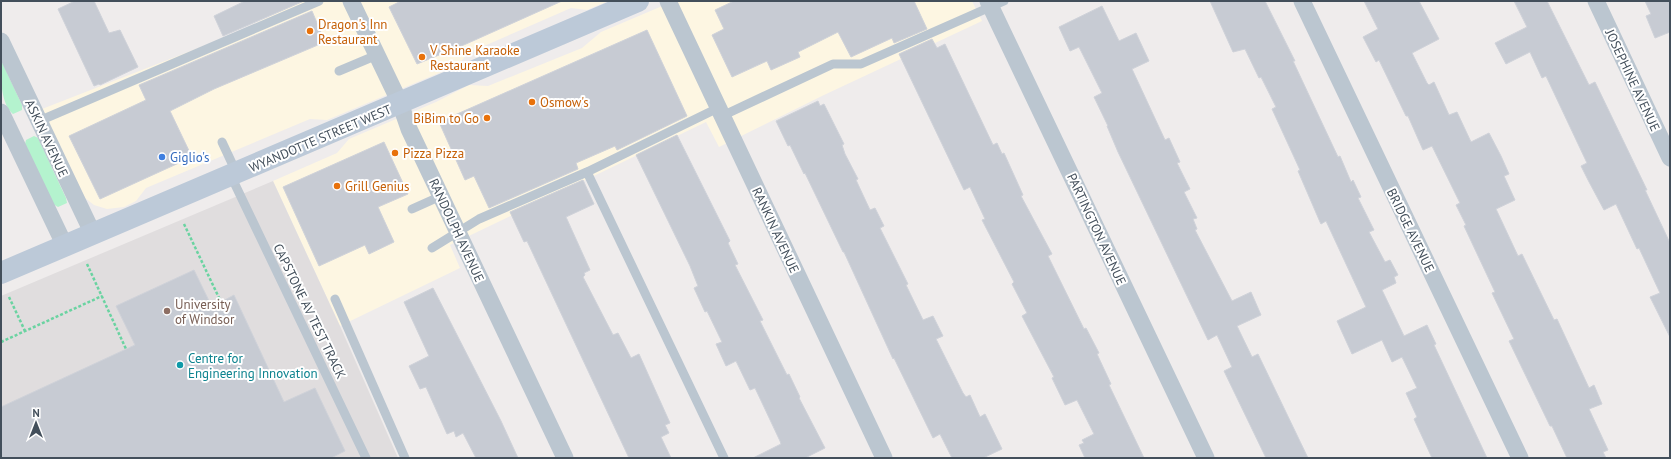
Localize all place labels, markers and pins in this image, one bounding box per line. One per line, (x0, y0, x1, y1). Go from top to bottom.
place label: Dragon's Inn Restaurant (318, 16, 387, 48)
marker: Dragon's Inn Restaurant (305, 26, 315, 36)
place label: V Shine Karaoke Restaurant (429, 42, 520, 74)
marker: V Shine Karaoke Restaurant (417, 52, 427, 62)
place label: Osmow's (540, 94, 589, 111)
marker: Osmow's (527, 97, 537, 107)
place label: BiBim to Go (413, 110, 479, 127)
marker: BiBim to Go (482, 113, 492, 123)
place label: Pizza Pizza (403, 145, 464, 162)
marker: Pizza Pizza (390, 148, 400, 158)
place label: Giglio's (170, 149, 209, 166)
marker: Giglio's (157, 152, 167, 162)
place label: Grill Genius (345, 178, 410, 195)
marker: Grill Genius (332, 181, 342, 191)
place label: University of Windsor (175, 296, 235, 328)
marker: University of Windsor (162, 306, 172, 316)
place label: Centre for Engineering Innovation (188, 350, 318, 382)
marker: Centre for Engineering Innovation (175, 360, 185, 370)

